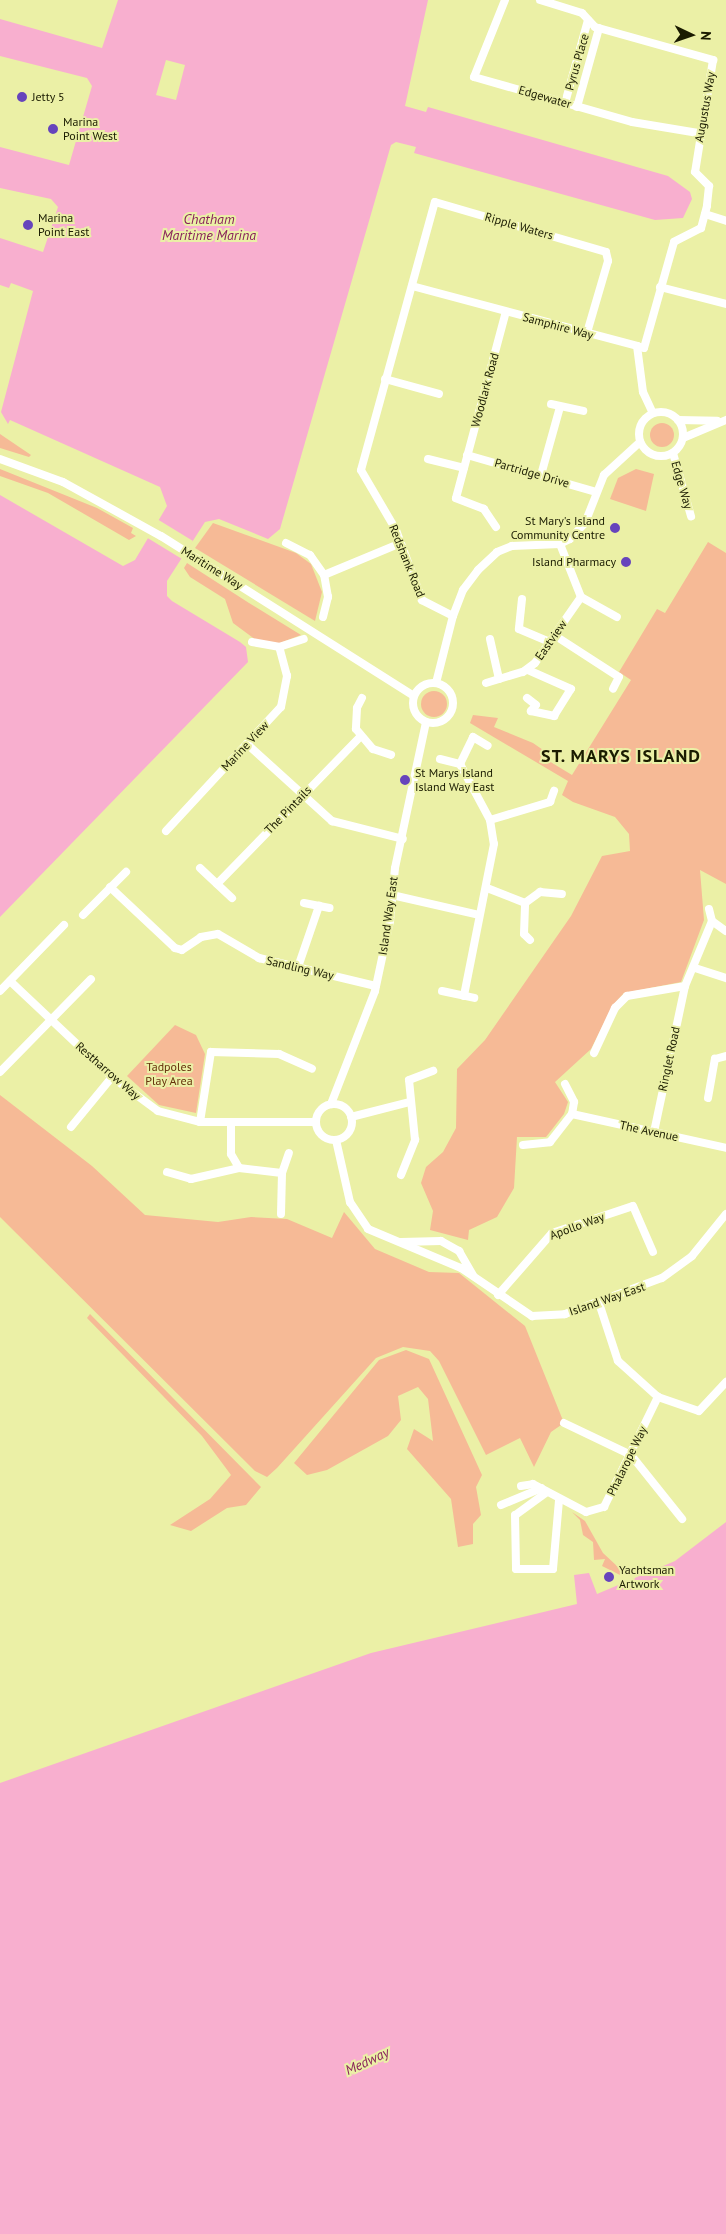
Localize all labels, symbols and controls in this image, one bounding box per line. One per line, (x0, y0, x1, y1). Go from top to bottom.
north arrow (666, 10, 716, 60)
text: N (697, 31, 715, 41)
street label: Pyrus Place (562, 32, 592, 92)
street label: Augustus Way (692, 71, 718, 143)
street label: Edgewater (517, 83, 573, 111)
place label: Jetty 5 (32, 90, 65, 104)
marker: Jetty 5 (16, 91, 28, 103)
place label: Marina Point West (63, 115, 117, 143)
marker: Marina Point West (47, 123, 59, 135)
street label: Ripple Waters (483, 209, 555, 243)
place label: Marina Point East (38, 211, 89, 239)
water label: Chatham Maritime Marina (162, 211, 256, 243)
marker: Marina Point East (22, 219, 34, 231)
street label: Samphire Way (521, 310, 595, 342)
street label: Woodlark Road (468, 351, 502, 429)
street label: Partridge Drive (493, 455, 571, 491)
street label: Edge Way (668, 459, 696, 511)
place label: St Mary's Island Community Centre (510, 514, 605, 542)
street label: Redshank Road (386, 522, 428, 600)
marker: St Mary's Island Community Centre (609, 522, 621, 534)
street label: Maritime Way (178, 543, 246, 593)
place label: Island Pharmacy (532, 555, 616, 569)
marker: Island Pharmacy (620, 556, 632, 568)
street label: Eastview (532, 617, 570, 663)
street label: Marine View (218, 718, 272, 774)
district label: ST. MARYS ISLAND (538, 745, 704, 767)
place label: St Marys Island Island Way East (415, 766, 495, 794)
marker: St Marys Island Island Way East (399, 774, 411, 786)
street label: The Pintails (262, 783, 314, 837)
street label: Island Way East (375, 875, 401, 957)
street label: Sandling Way (265, 953, 335, 983)
street label: Ringlet Road (655, 1025, 683, 1093)
street label: Restharrow Way (72, 1039, 144, 1103)
park label: Tadpoles Play Area (145, 1060, 193, 1088)
street label: The Avenue (618, 1118, 680, 1144)
street label: Apollo Way (547, 1209, 607, 1243)
street label: Island Way East (567, 1279, 647, 1319)
street label: Phalarope Way (604, 1424, 650, 1498)
place label: Yachtsman Artwork (619, 1563, 674, 1591)
marker: Yachtsman Artwork (603, 1571, 615, 1583)
water label: Medway (342, 2044, 392, 2078)

